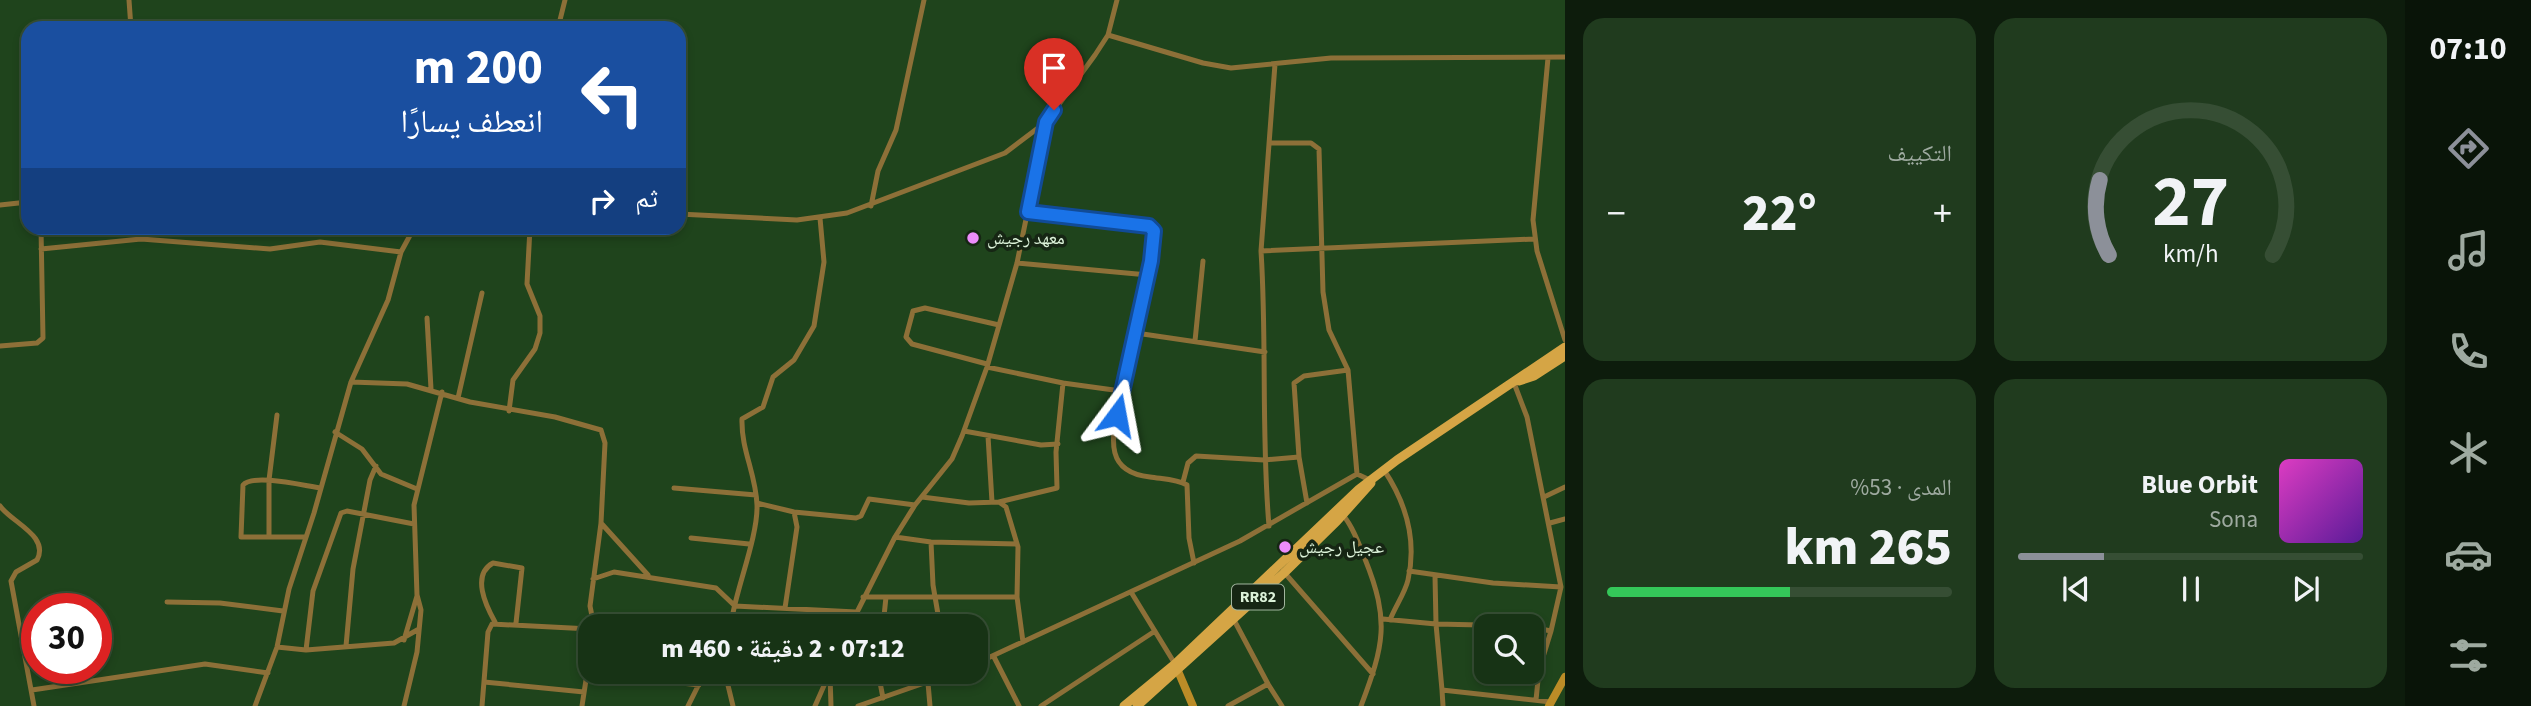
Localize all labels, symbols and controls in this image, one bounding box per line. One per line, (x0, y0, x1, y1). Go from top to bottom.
text: 07:10 (2429, 26, 2507, 72)
text: 200 m (414, 33, 543, 103)
pin (1024, 38, 1084, 110)
icon: left (567, 49, 658, 140)
icon: arrive (1035, 49, 1073, 87)
text: انعطف يسارًا (400, 99, 543, 145)
icon: directions (2444, 124, 2493, 173)
text: التكييف (1887, 137, 1952, 170)
text: 27 (2152, 151, 2229, 255)
text: 22° (1742, 177, 1817, 251)
text: ثم (635, 180, 658, 217)
icon: right (583, 182, 621, 220)
text: − (1607, 187, 1626, 241)
text: + (1933, 187, 1952, 241)
place label: معهد رجيش (987, 226, 1065, 251)
icon: music (2444, 226, 2493, 275)
marker: معهد رجيش (965, 230, 981, 246)
text: km/h (2163, 236, 2218, 272)
icon: phone (2444, 327, 2493, 376)
position arrow (1080, 378, 1154, 452)
icon: climate (2444, 428, 2493, 477)
text: Blue Orbit (2141, 466, 2258, 503)
text: المدى · 53% (1850, 471, 1952, 504)
text: Sona (2209, 503, 2258, 536)
text: 265 km (1784, 511, 1952, 585)
icon: car (2444, 530, 2493, 579)
place label: عجيل رجيش (1299, 535, 1384, 560)
marker: عجيل رجيش (1277, 539, 1293, 555)
icon: previous (2057, 570, 2095, 608)
icon: pause (2172, 570, 2210, 608)
icon: next (2287, 570, 2325, 608)
road number: RR82 (1232, 584, 1284, 610)
speed limit sign: 30 (21, 593, 112, 684)
map controls (1474, 614, 1544, 684)
button: search (1474, 614, 1544, 684)
text: 07:12 · 2 دقيقة · 460 m (661, 630, 905, 667)
icon: filters (2444, 631, 2493, 680)

